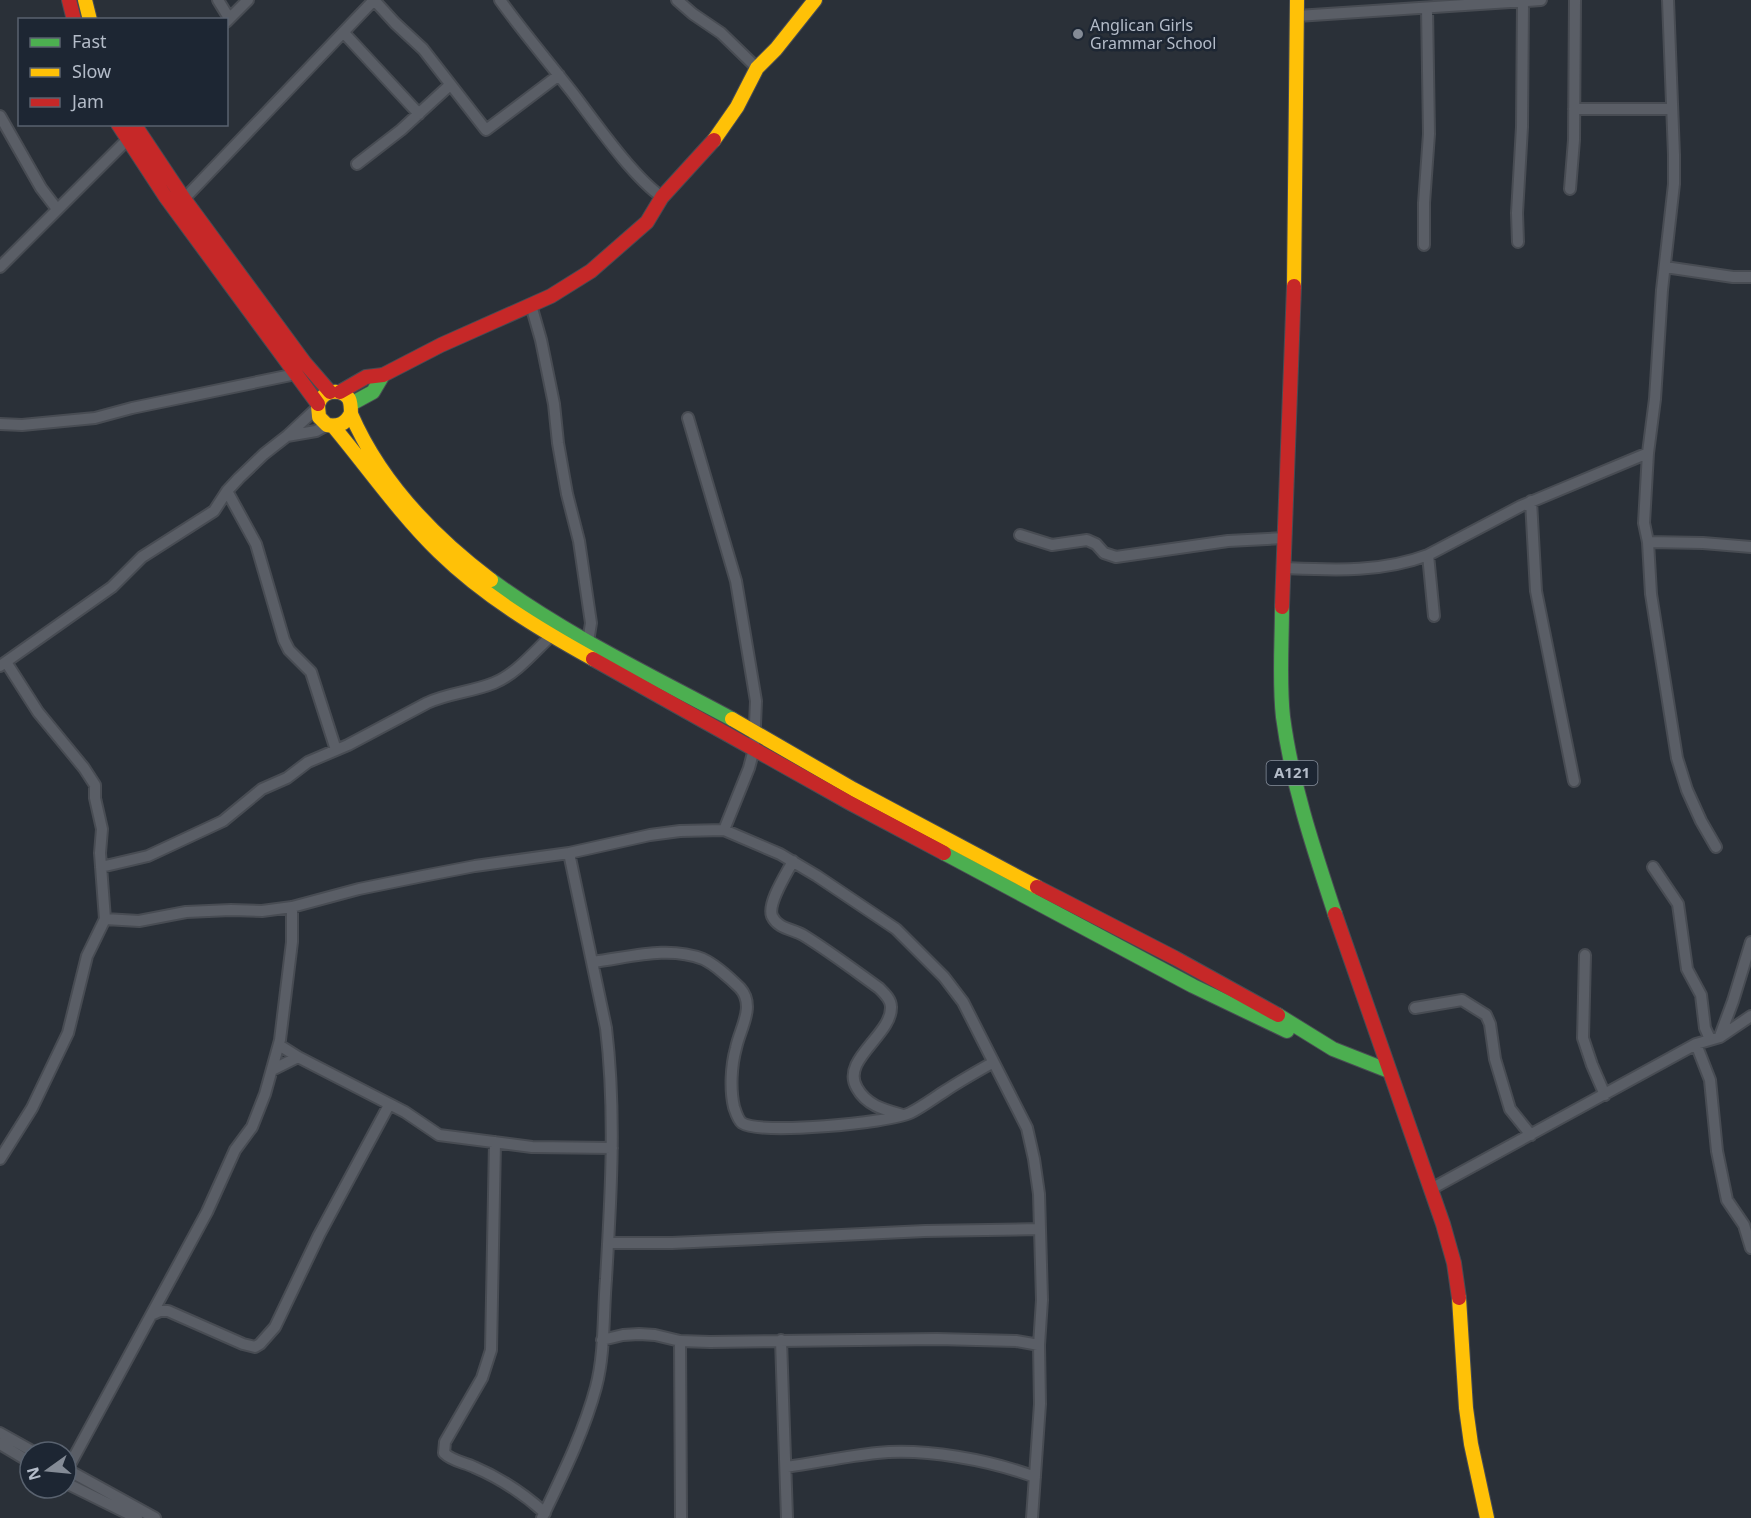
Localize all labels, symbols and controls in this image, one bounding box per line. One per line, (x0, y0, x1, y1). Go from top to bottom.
place label: Anglican Girls Grammar School (1090, 14, 1216, 54)
legend (18, 18, 228, 126)
marker: Anglican Girls Grammar School (1071, 27, 1085, 41)
text: Fast (72, 29, 107, 53)
text: Slow (72, 59, 111, 83)
text: Jam (70, 89, 104, 113)
road number: A121 (1266, 761, 1318, 785)
north arrow (18, 1440, 78, 1500)
text: N (21, 1465, 46, 1483)

